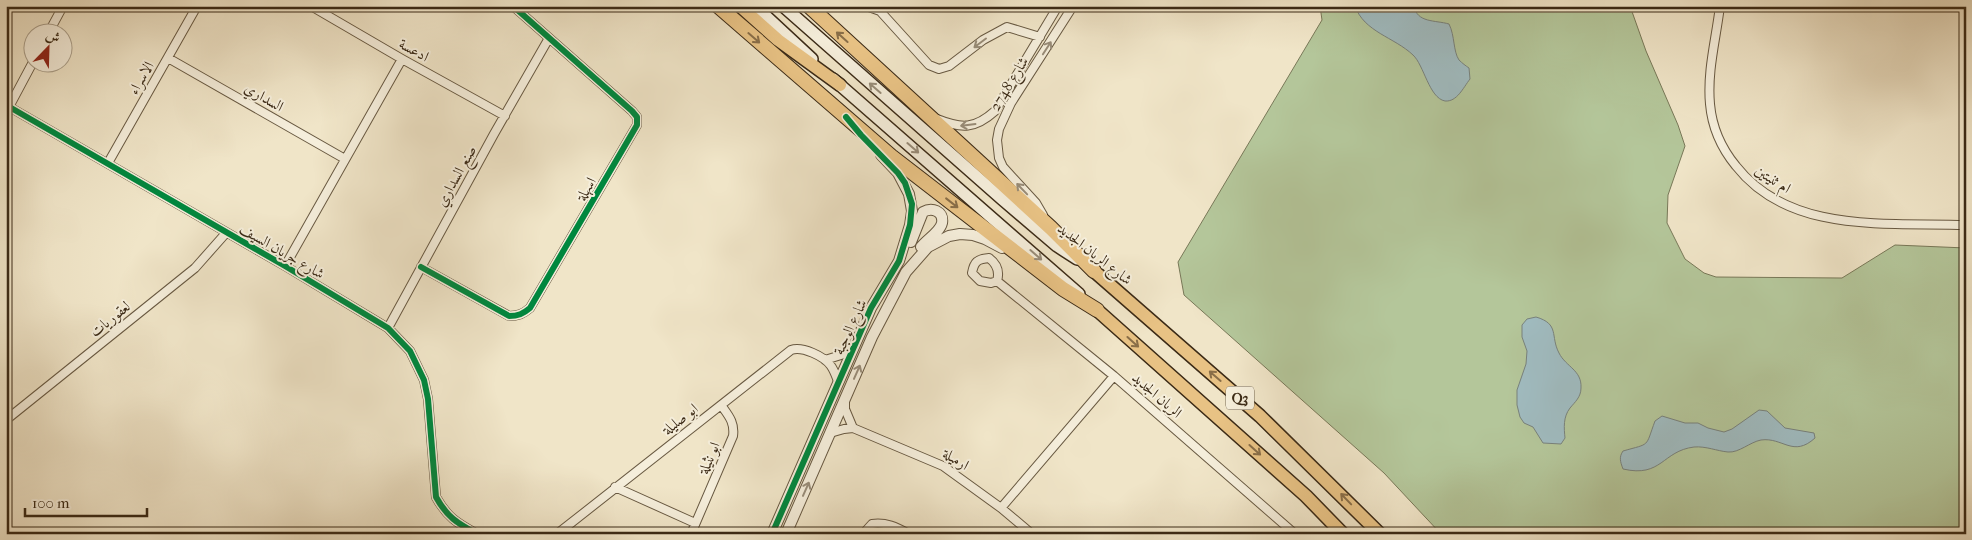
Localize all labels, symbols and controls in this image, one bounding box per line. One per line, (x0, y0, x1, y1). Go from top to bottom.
north arrow (22, 22, 72, 72)
text: ش (43, 26, 63, 47)
one-way arrow (836, 31, 849, 43)
one-way arrow (748, 33, 761, 44)
street label: ادعسة (396, 35, 432, 65)
one-way arrow (974, 37, 987, 48)
one-way arrow (1042, 41, 1052, 55)
street label: شارع 2748 (986, 54, 1036, 116)
street label: الاسراء (124, 58, 158, 98)
street label: السداري (240, 79, 287, 118)
one-way arrow (868, 83, 881, 94)
one-way arrow (960, 120, 976, 130)
street label: صنع السداري (432, 142, 484, 212)
one-way arrow (907, 143, 920, 154)
street label: ام ثنيتين (1749, 161, 1794, 201)
street label: اسهلة (572, 174, 601, 205)
one-way arrow (1016, 182, 1028, 195)
one-way arrow (945, 198, 958, 209)
street label: شارع جريان السيف (234, 219, 328, 286)
street label: شارع الريان الجديد (1052, 219, 1136, 292)
one-way arrow (1029, 250, 1042, 261)
street label: شارع الوجبة (829, 296, 874, 359)
street label: لعقوريات (86, 297, 134, 341)
one-way arrow (1127, 337, 1140, 348)
one-way arrow (853, 365, 862, 380)
street label: الريان الجديد (1128, 368, 1186, 422)
one-way arrow (1208, 370, 1221, 382)
road number: Q3 (1226, 386, 1254, 409)
street label: ابو صليلة (658, 399, 701, 439)
street label: ابو نثيلة (694, 439, 724, 478)
street label: ارميلة (939, 444, 972, 474)
one-way arrow (1248, 445, 1261, 456)
one-way arrow (801, 482, 811, 497)
scale bar (25, 485, 148, 517)
one-way arrow (1340, 493, 1352, 505)
text: 100 m (32, 494, 70, 512)

